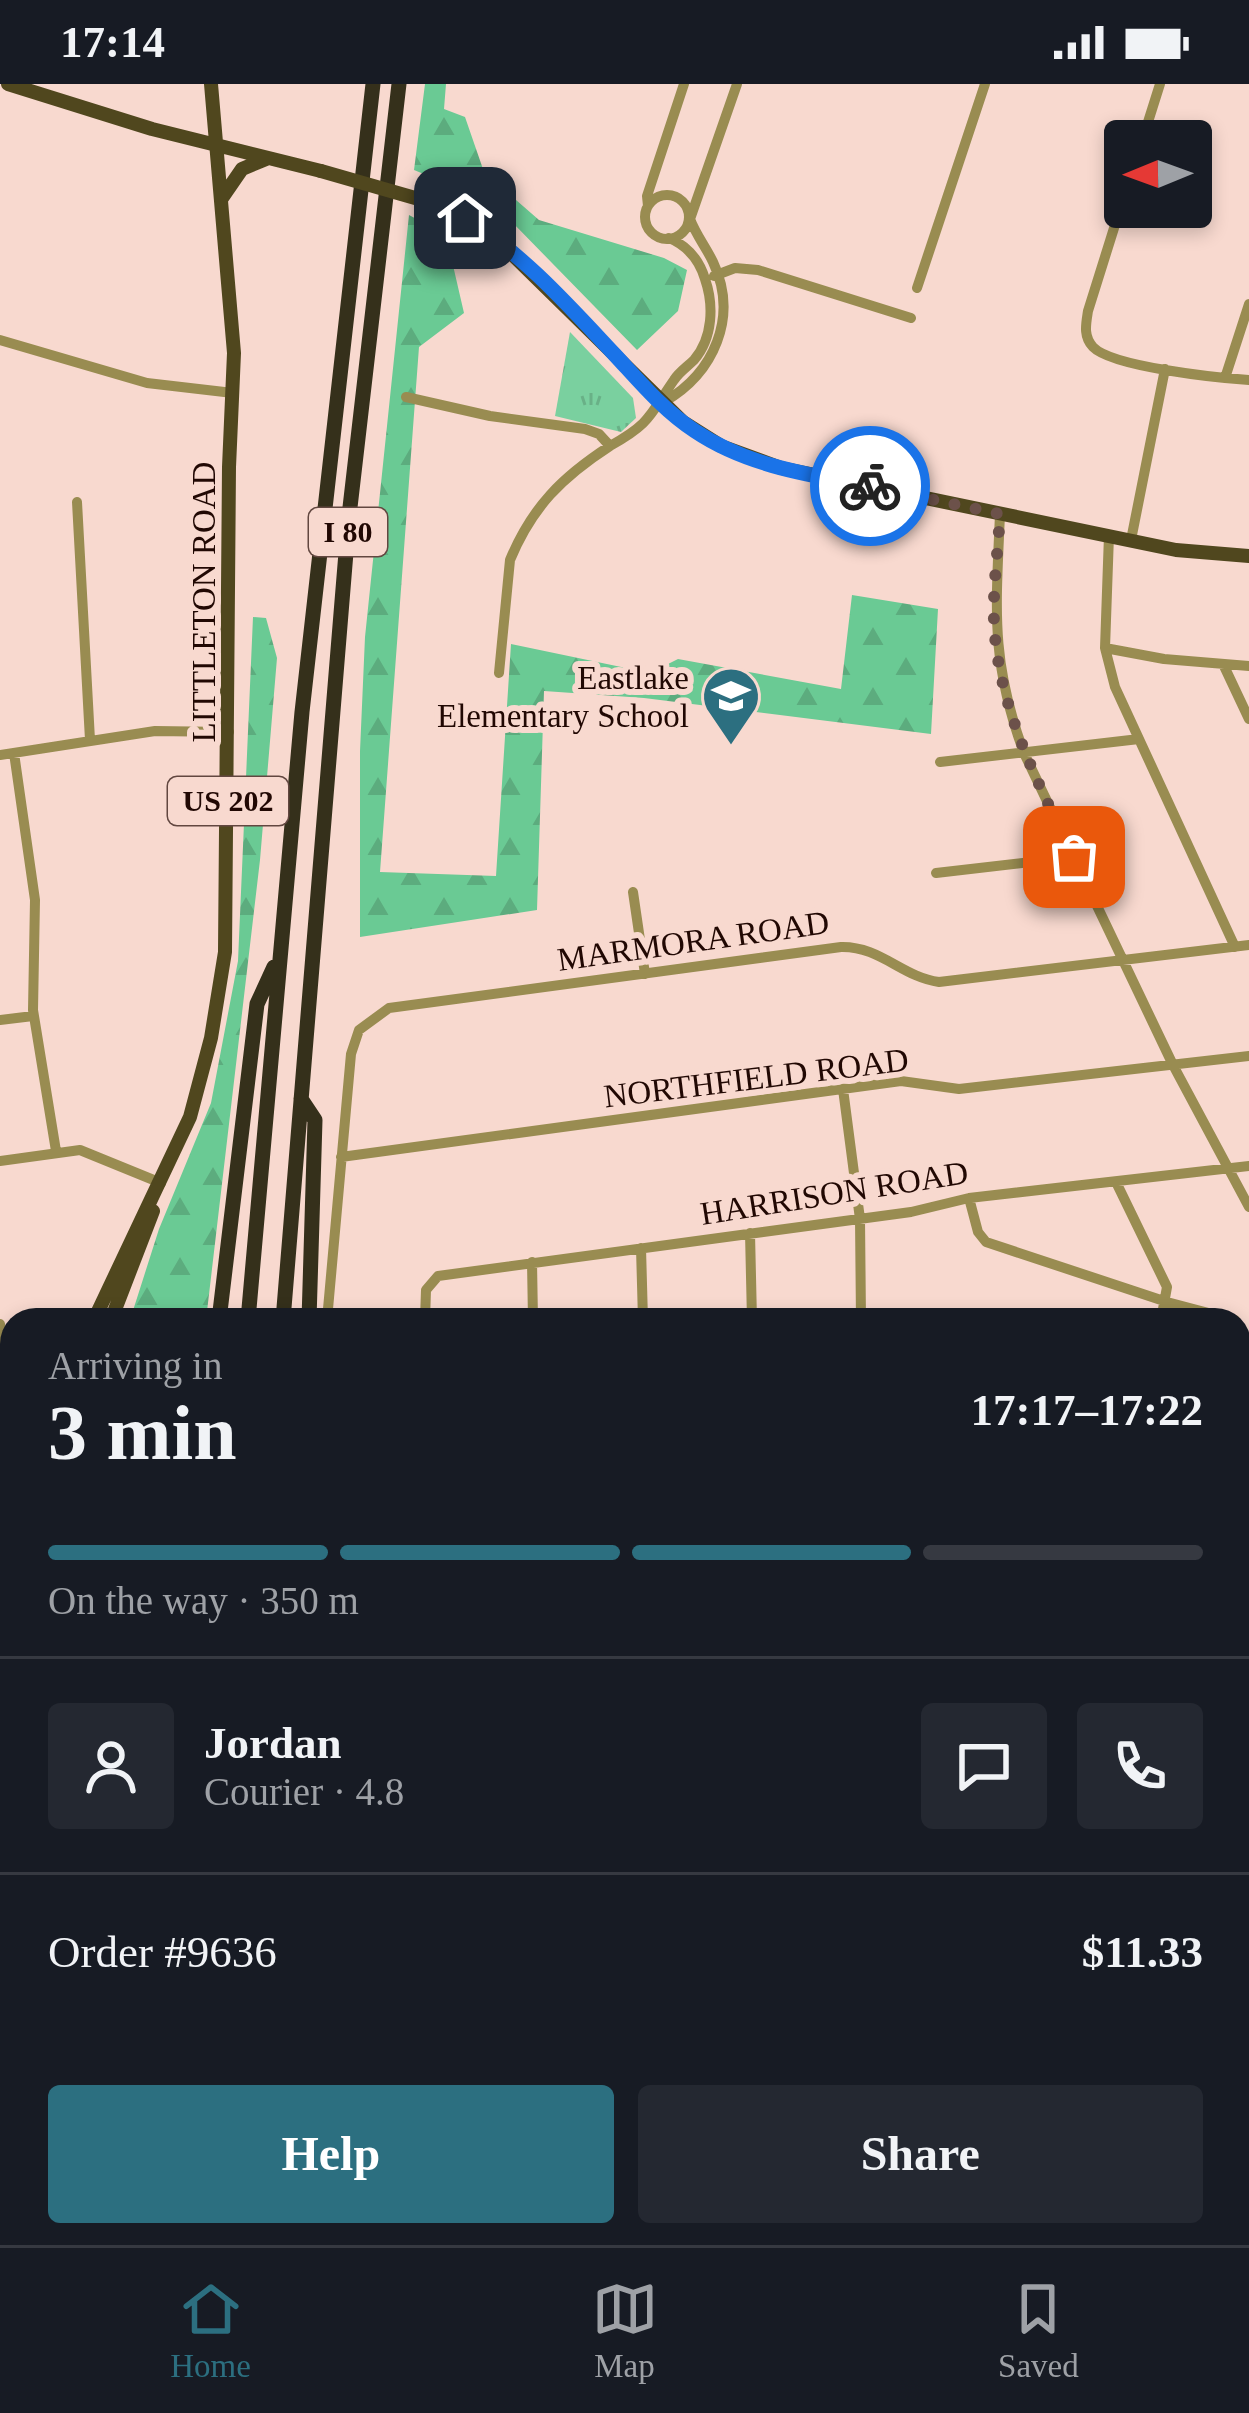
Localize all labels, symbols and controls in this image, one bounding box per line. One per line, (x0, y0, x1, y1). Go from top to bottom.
text: 17:14 (60, 17, 165, 67)
north arrow (1104, 120, 1212, 228)
map controls (1104, 120, 1212, 228)
pin (414, 167, 516, 269)
icon: home (432, 185, 498, 251)
courier (810, 426, 930, 546)
icon: bike (837, 453, 903, 519)
street label: LITTLETON ROAD (186, 462, 222, 742)
road number: I 80 (309, 508, 387, 556)
place label: Eastlake Elementary School (437, 660, 689, 734)
school or university icon: Eastlake Elementary School (700, 665, 762, 747)
road number: US 202 (168, 777, 288, 825)
pin (1023, 806, 1125, 908)
icon: bag (1041, 824, 1107, 890)
street label: MARMORA ROAD (555, 904, 831, 978)
street label: NORTHFIELD ROAD (602, 1041, 911, 1115)
street label: HARRISON ROAD (698, 1154, 971, 1232)
text: Arriving in (48, 1344, 222, 1387)
text: 17:17–17:22 (971, 1385, 1203, 1435)
text: 3 min (48, 1389, 237, 1476)
text: On the way · 350 m (48, 1579, 359, 1622)
button: person (48, 1703, 174, 1829)
button: chat (921, 1703, 1047, 1829)
button: phone (1077, 1703, 1203, 1829)
text: Jordan (204, 1718, 342, 1768)
text: Courier · 4.8 (204, 1770, 404, 1813)
text: Order #9636 (48, 1927, 277, 1977)
text: $11.33 (1082, 1927, 1203, 1977)
button: Help (48, 2085, 614, 2223)
button: Share (638, 2085, 1203, 2223)
tab: Home (170, 2276, 251, 2385)
tab: Map (592, 2276, 658, 2385)
tab: Saved (998, 2276, 1079, 2385)

